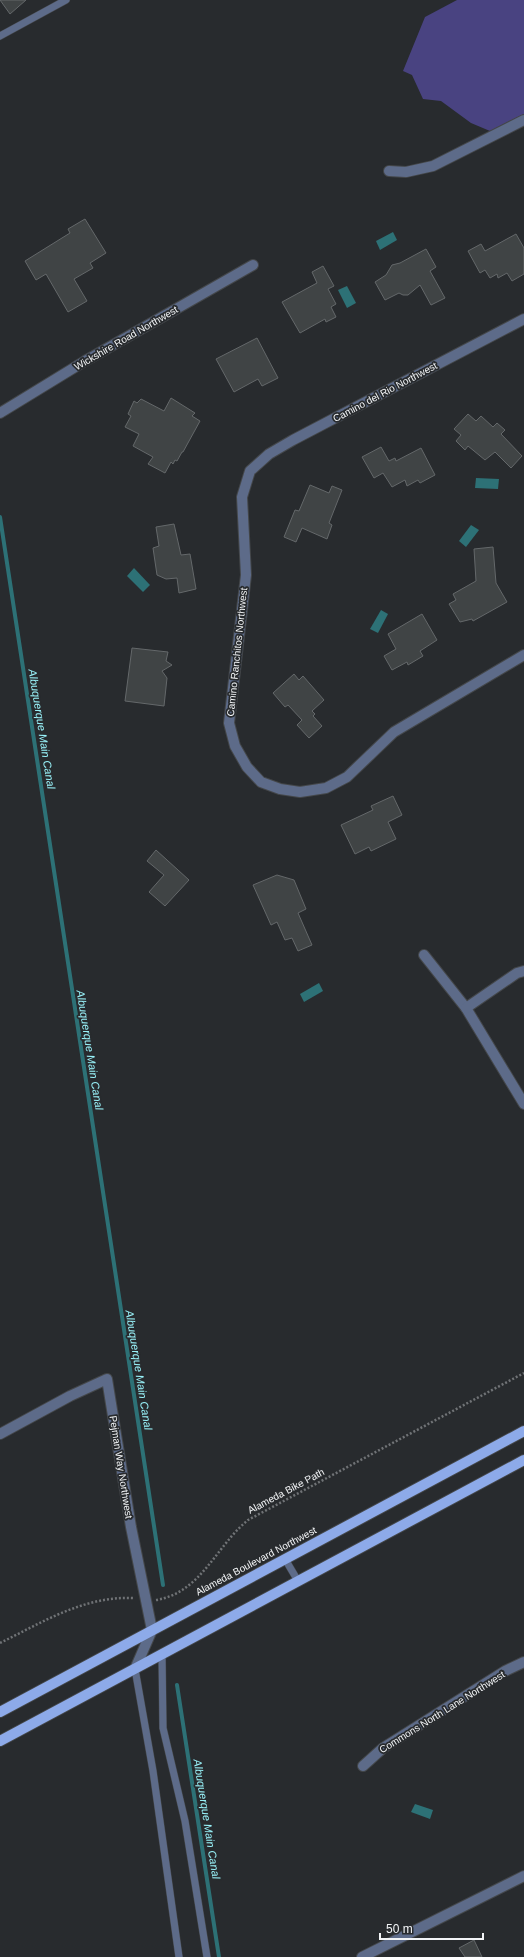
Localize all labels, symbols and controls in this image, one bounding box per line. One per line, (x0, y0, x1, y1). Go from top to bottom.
street label: Wickshire Road Northwest (72, 304, 180, 372)
street label: Camino del Rio Northwest (331, 360, 439, 424)
street label: Camino Ranchitos Northwest (225, 587, 249, 717)
water label: Albuquerque Main Canal (26, 667, 57, 790)
water label: Albuquerque Main Canal (74, 988, 105, 1111)
water label: Albuquerque Main Canal (123, 1308, 154, 1431)
street label: Pejman Way Northwest (107, 1415, 135, 1519)
street label: Alameda Bike Path (246, 1466, 326, 1516)
street label: Alameda Boulevard Northwest (194, 1524, 318, 1598)
street label: Commons North Lane Northwest (377, 1669, 507, 1755)
water label: Albuquerque Main Canal (191, 1757, 222, 1880)
scale bar (380, 1915, 483, 1941)
text: 50 m (386, 1922, 413, 1936)

